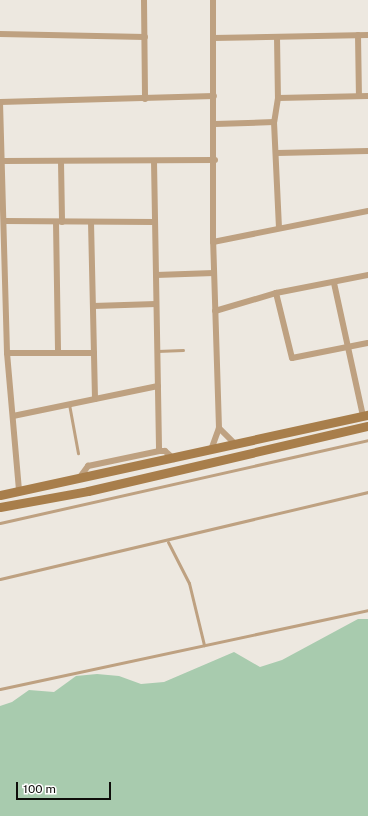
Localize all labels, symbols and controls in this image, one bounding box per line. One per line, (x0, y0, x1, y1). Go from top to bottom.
scale bar (18, 774, 113, 800)
text: 100 m (23, 782, 56, 796)

